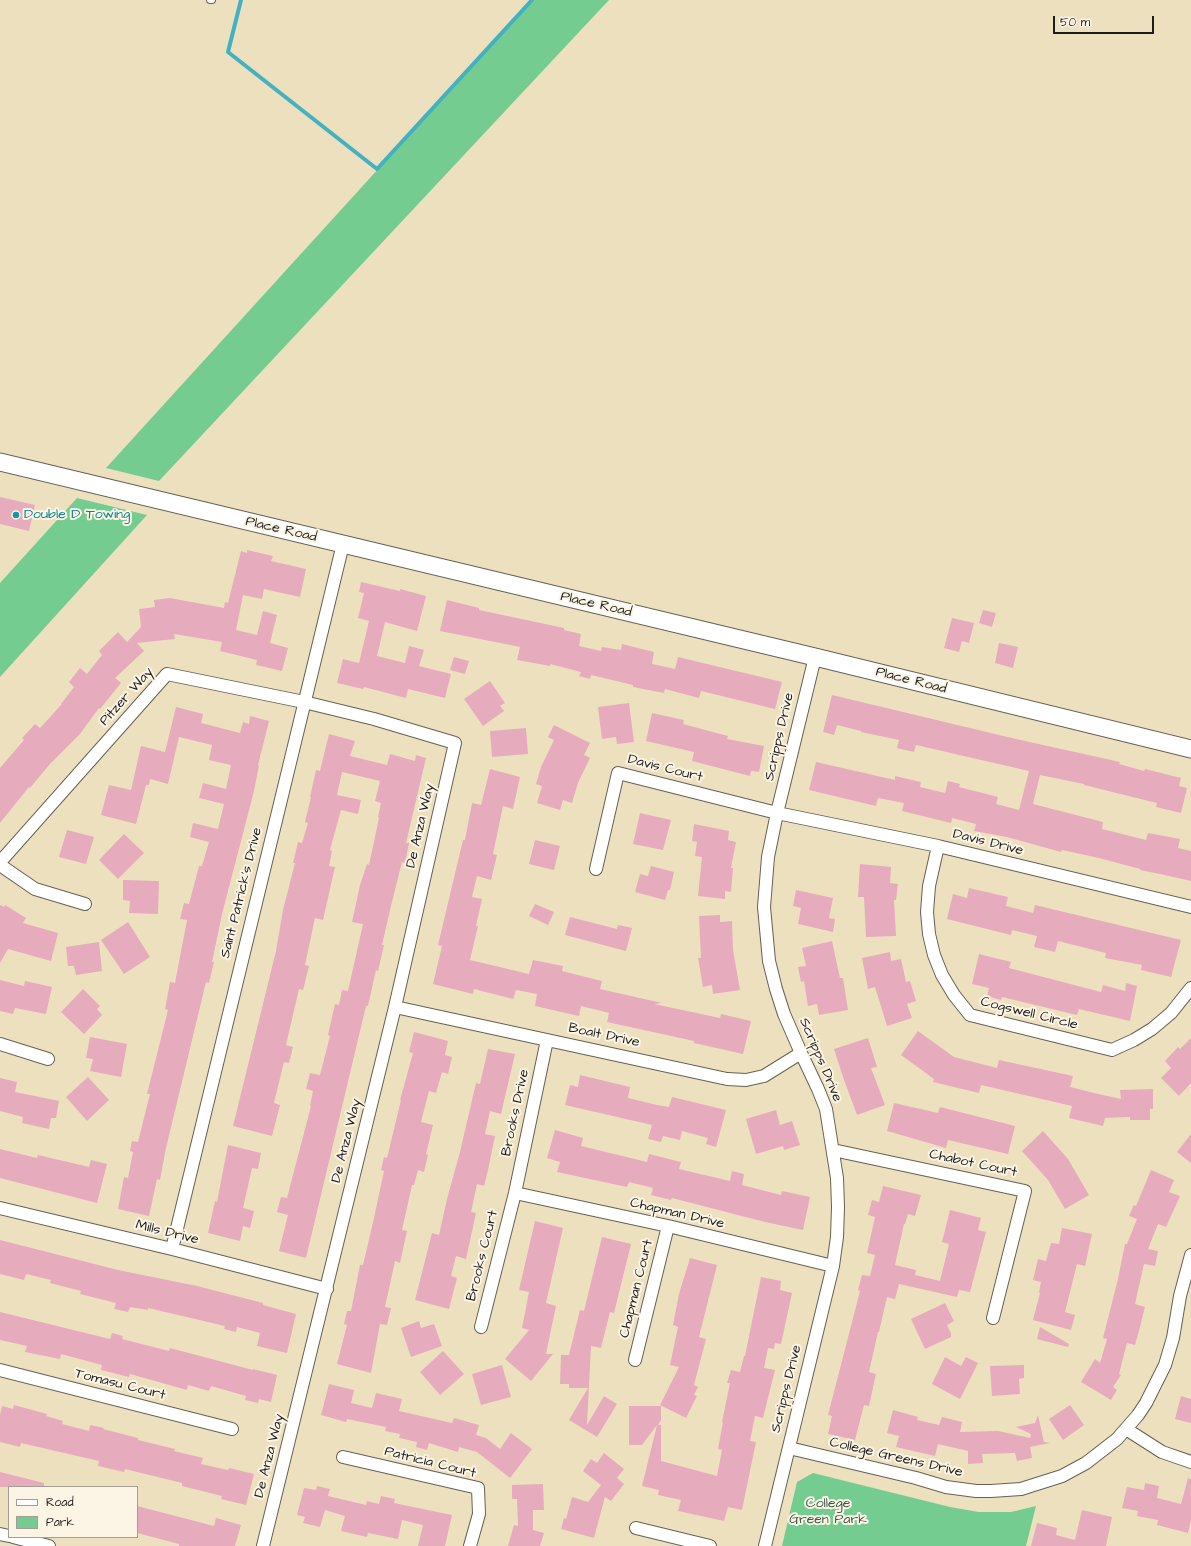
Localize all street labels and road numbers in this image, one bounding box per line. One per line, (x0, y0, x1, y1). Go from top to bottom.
street label: Place Road (244, 514, 318, 546)
street label: Place Road (559, 589, 633, 621)
street label: Pitzer Way (96, 664, 158, 730)
street label: Place Road (874, 664, 948, 698)
street label: Scripps Drive (762, 691, 798, 783)
street label: Davis Court (626, 752, 704, 786)
street label: De Anza Way (403, 782, 439, 870)
street label: Saint Patrick's Drive (218, 826, 266, 960)
street label: Davis Drive (951, 826, 1025, 860)
street label: Cogswell Circle (979, 994, 1079, 1034)
street label: Scripps Drive (795, 1015, 845, 1105)
street label: Boalt Drive (567, 1020, 641, 1052)
street label: Brooks Drive (499, 1068, 533, 1158)
street label: De Anza Way (328, 1097, 366, 1185)
street label: Chabot Court (928, 1147, 1018, 1181)
street label: Chapman Drive (628, 1195, 726, 1233)
street label: Brooks Court (464, 1209, 502, 1303)
street label: Mills Drive (134, 1217, 200, 1249)
street label: Chapman Court (617, 1238, 657, 1340)
street label: Scripps Drive (768, 1343, 806, 1435)
street label: Tomasu Court (73, 1366, 167, 1404)
street label: De Anza Way (251, 1412, 289, 1500)
street label: College Greens Drive (828, 1435, 964, 1481)
street label: Patricia Court (383, 1444, 477, 1482)

